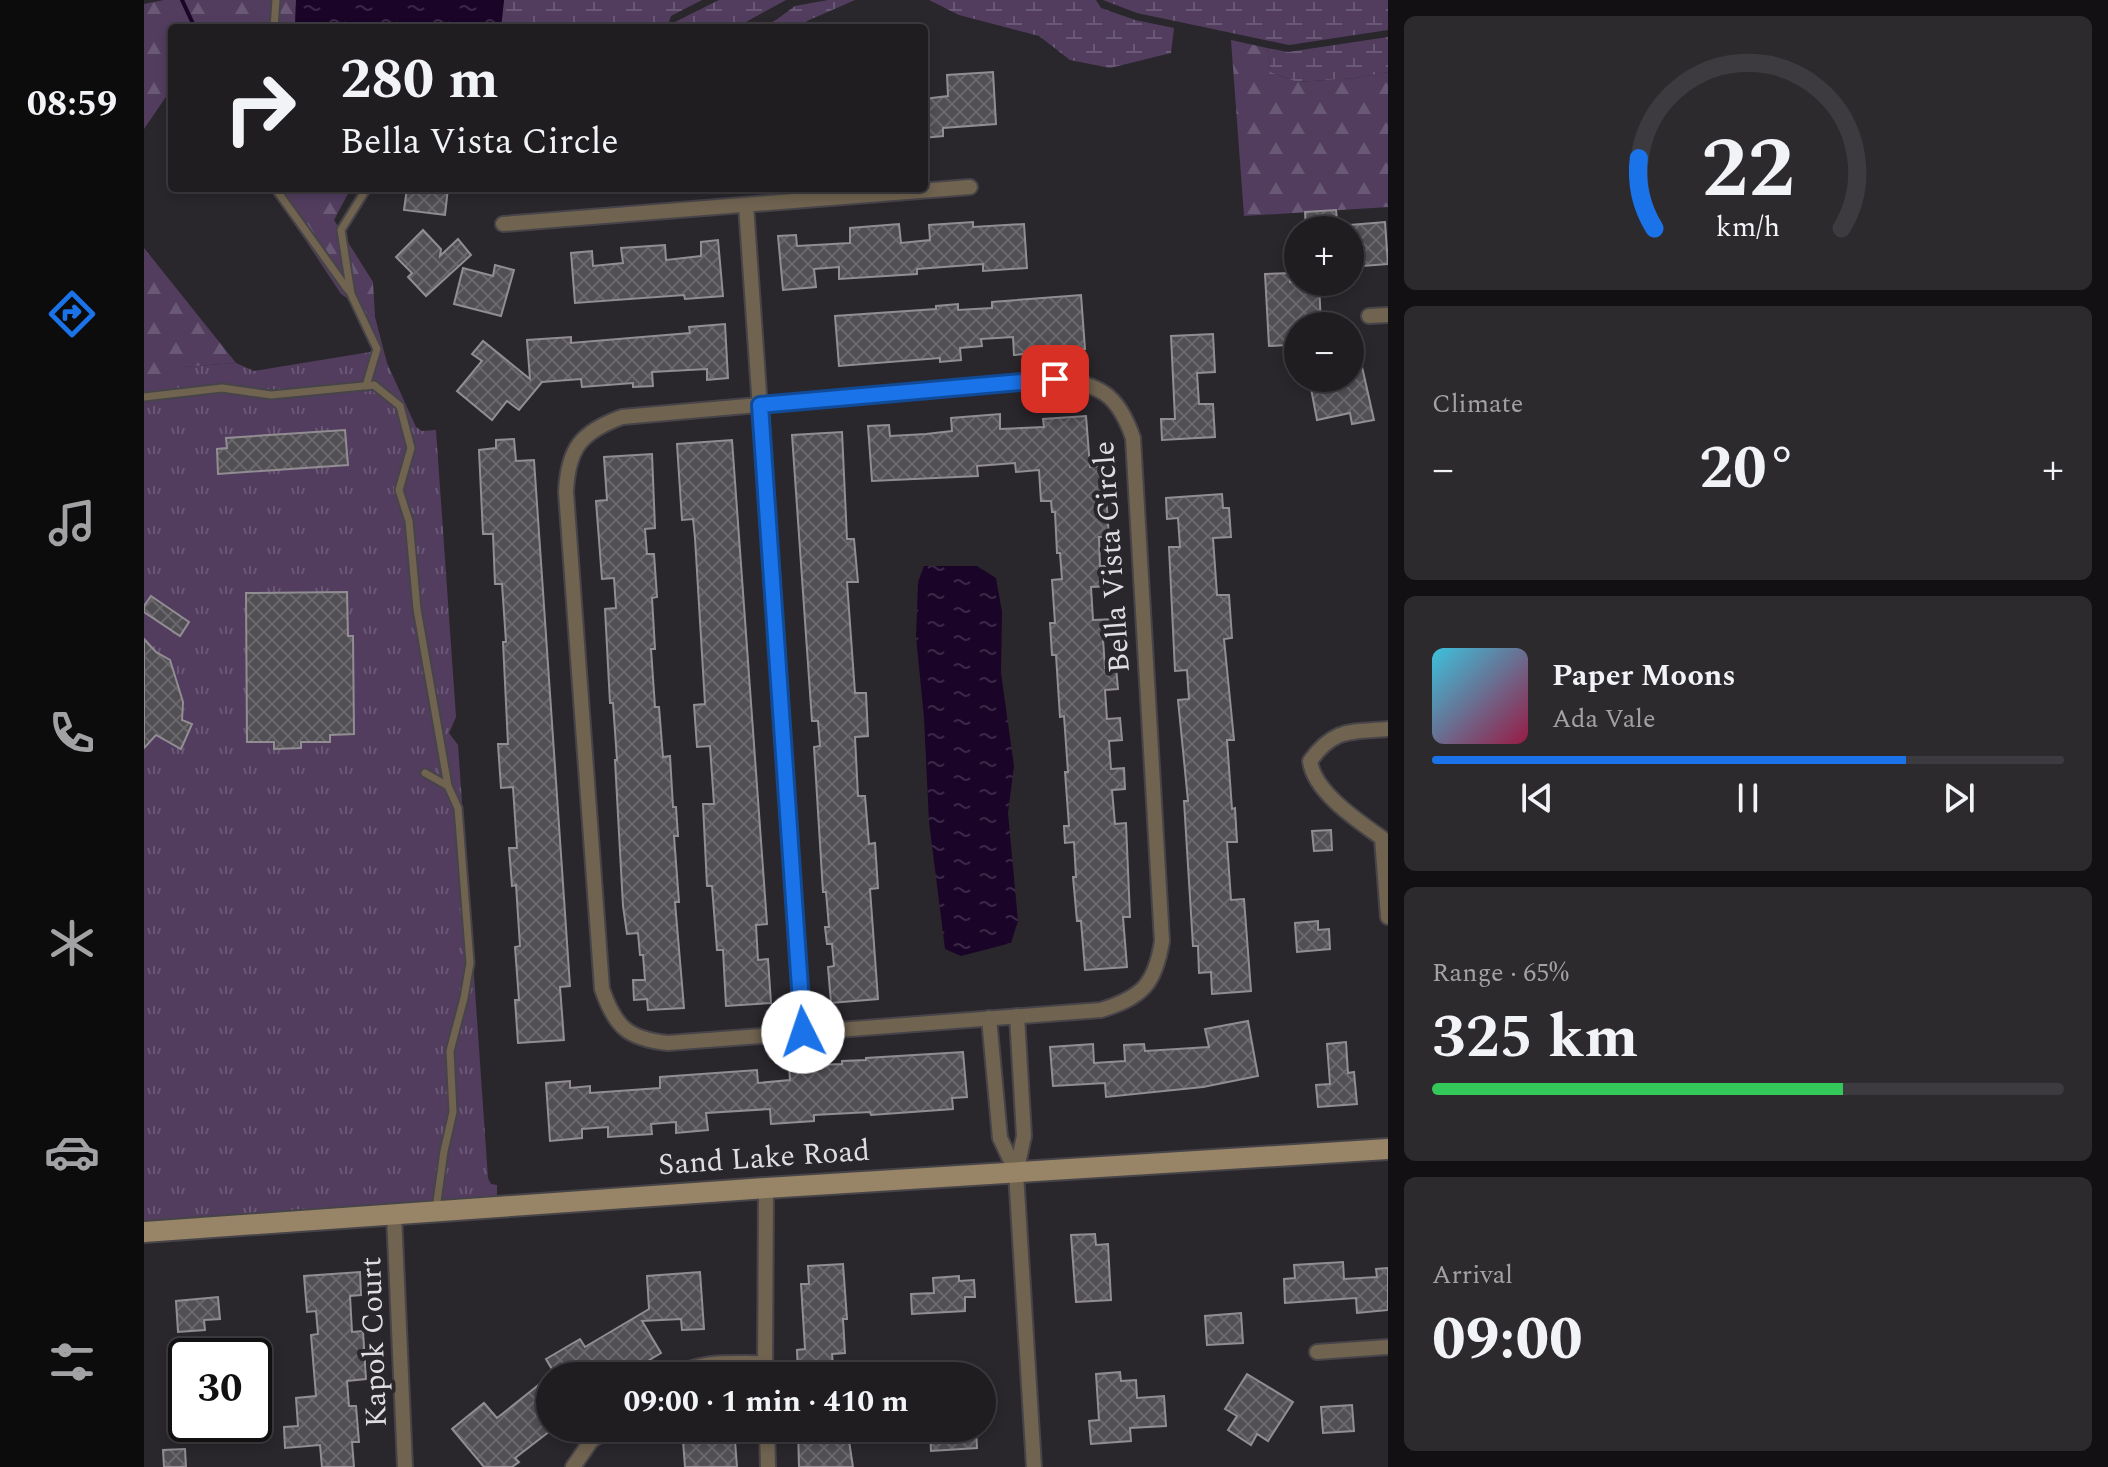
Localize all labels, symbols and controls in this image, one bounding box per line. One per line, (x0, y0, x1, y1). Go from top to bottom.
text: 280 m (340, 38, 499, 123)
icon: right (208, 56, 312, 160)
text: 08:59 (27, 77, 117, 132)
text: 22 (1701, 107, 1795, 234)
text: Bella Vista Circle (340, 115, 619, 170)
text: km/h (1716, 206, 1780, 249)
map controls (1284, 216, 1364, 392)
button: + (1284, 216, 1364, 296)
icon: directions (44, 286, 100, 342)
button: − (1284, 312, 1364, 392)
pin (1021, 345, 1089, 413)
icon: arrive (1033, 357, 1077, 401)
text: Climate (1432, 384, 1523, 424)
text: 20° (1699, 423, 1797, 515)
text: − (1432, 436, 1454, 503)
text: + (2042, 436, 2064, 503)
street label: Bella Vista Circle (1081, 440, 1143, 674)
icon: music (44, 495, 100, 551)
text: Paper Moons (1552, 653, 1736, 699)
text: Ada Vale (1552, 699, 1655, 739)
icon: phone (44, 705, 100, 761)
icon: previous (1515, 776, 1559, 820)
icon: pause (1726, 776, 1770, 820)
icon: next (1937, 776, 1981, 820)
icon: climate (44, 915, 100, 971)
text: Range · 65% (1432, 953, 1569, 993)
position arrow (761, 990, 845, 1074)
text: 325 km (1432, 992, 1638, 1084)
icon: car (44, 1124, 100, 1180)
street label: Sand Lake Road (657, 1128, 871, 1188)
text: Arrival (1432, 1255, 1513, 1295)
street label: Kapok Court (348, 1256, 400, 1428)
text: 09:00 (1432, 1294, 1583, 1386)
icon: filters (44, 1334, 100, 1390)
speed limit sign: 30 (168, 1338, 272, 1442)
text: 09:00 · 1 min · 410 m (623, 1379, 909, 1425)

